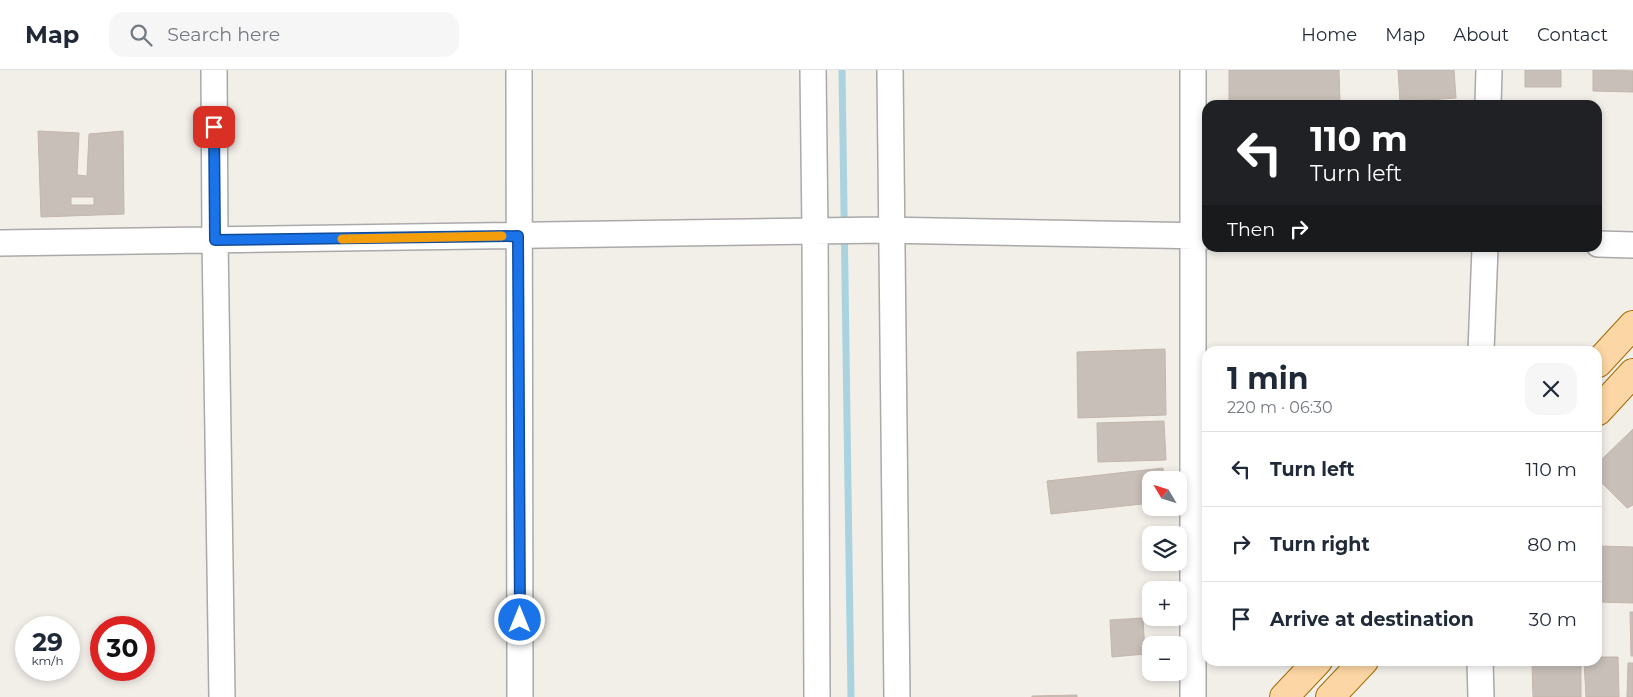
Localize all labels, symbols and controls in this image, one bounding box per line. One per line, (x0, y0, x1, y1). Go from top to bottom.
search box (109, 12, 459, 57)
text: Map (25, 20, 79, 49)
icon: search (127, 21, 155, 49)
text: Search here (167, 23, 280, 46)
text: Home (1301, 24, 1357, 46)
text: Map (1385, 24, 1425, 46)
text: About (1453, 24, 1509, 46)
text: Contact (1537, 24, 1608, 46)
pin (193, 106, 235, 148)
icon: arrive (200, 113, 228, 141)
text: 110 m (1310, 117, 1408, 160)
icon: left (1227, 120, 1292, 185)
text: Turn left (1310, 160, 1402, 187)
icon: right (1285, 215, 1313, 243)
text: Then (1227, 218, 1275, 241)
text: 1 min (1227, 360, 1308, 397)
button: close (1525, 363, 1577, 415)
text: 220 m · 06:30 (1227, 398, 1333, 417)
icon: left (1227, 455, 1255, 483)
text: Turn left (1270, 458, 1355, 481)
text: 110 m (1526, 458, 1577, 481)
north arrow (1142, 471, 1188, 516)
map controls (1142, 471, 1187, 681)
button: layers (1142, 526, 1187, 571)
icon: right (1227, 530, 1255, 558)
text: Turn right (1270, 533, 1370, 556)
text: 80 m (1527, 533, 1577, 556)
button: + (1142, 581, 1187, 626)
position arrow (493, 593, 545, 645)
icon: arrive (1227, 605, 1255, 633)
text: Arrive at destination (1270, 608, 1474, 631)
text: 30 m (1529, 608, 1577, 631)
speed limit sign: 30 (90, 616, 155, 681)
text: 29 (32, 627, 63, 657)
button: − (1142, 636, 1187, 681)
text: km/h (31, 653, 64, 668)

